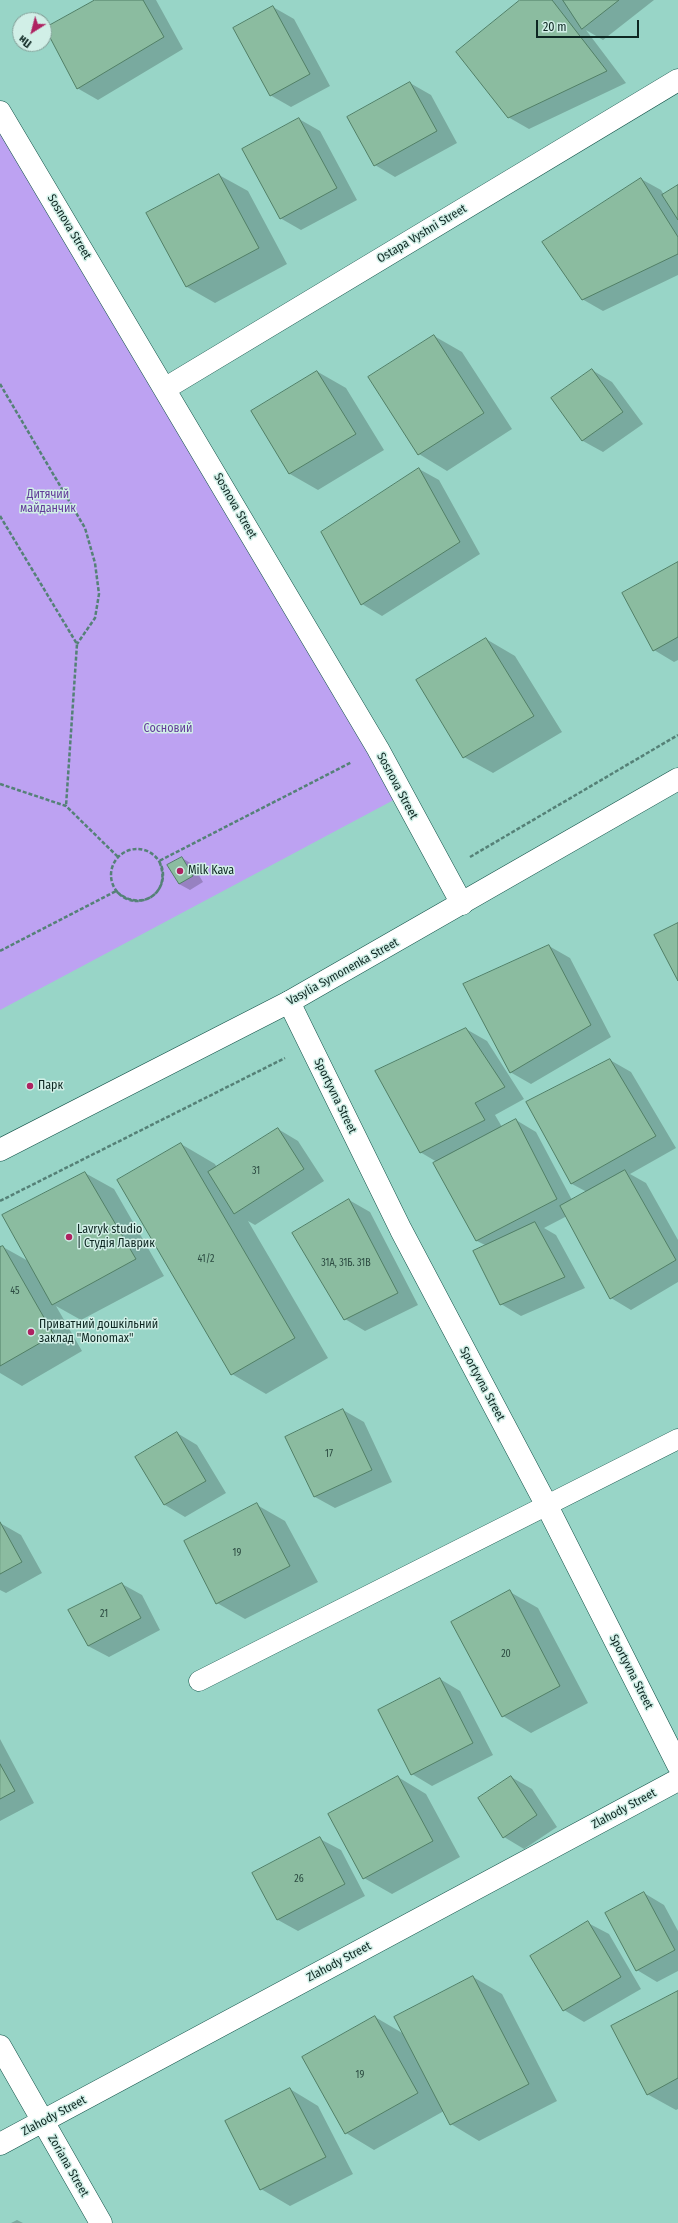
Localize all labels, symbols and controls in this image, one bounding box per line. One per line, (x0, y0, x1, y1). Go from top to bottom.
north arrow (12, 12, 52, 52)
scale bar (538, 12, 641, 38)
text: 20 m (543, 20, 567, 34)
text: Пн (16, 32, 34, 50)
street label: Sosnova Street (44, 192, 94, 262)
street label: Ostapa Vyshni Street (375, 202, 469, 266)
street label: Sosnova Street (210, 471, 260, 541)
park label: Дитячий майданчик (20, 488, 76, 516)
park label: Сосновий (144, 722, 192, 736)
street label: Sosnova Street (373, 750, 421, 822)
place label: Milk Kava (188, 864, 234, 878)
marker: Milk Kava (175, 866, 185, 876)
street label: Vasylia Symonenka Street (285, 935, 401, 1009)
street label: Sportyvna Street (311, 1056, 359, 1136)
place label: Парк (38, 1079, 63, 1093)
marker: Парк (25, 1081, 35, 1091)
house number: 31 (252, 1165, 260, 1177)
place label: Lavryk studio | Студія Лаврик (77, 1223, 155, 1251)
marker: Lavryk studio | Студія Лаврик (64, 1232, 74, 1242)
house number: 41/2 (198, 1253, 214, 1265)
house number: 31А, 31Б. 31В (321, 1257, 371, 1269)
house number: 45 (10, 1285, 20, 1297)
place label: Приватний дошкільний заклад "Monomax" (39, 1318, 158, 1346)
marker: Приватний дошкільний заклад "Monomax" (26, 1327, 36, 1337)
street label: Sportyvna Street (456, 1344, 508, 1424)
house number: 17 (325, 1448, 333, 1460)
house number: 19 (233, 1547, 241, 1559)
house number: 21 (100, 1608, 108, 1620)
street label: Sportyvna Street (606, 1632, 656, 1712)
house number: 20 (501, 1648, 511, 1660)
street label: Zlahody Street (589, 1786, 659, 1832)
house number: 26 (294, 1873, 304, 1885)
street label: Zlahody Street (304, 1939, 374, 1985)
house number: 19 (356, 2069, 364, 2081)
street label: Zlahody Street (19, 2093, 89, 2139)
street label: Zoriana Street (44, 2132, 92, 2200)

